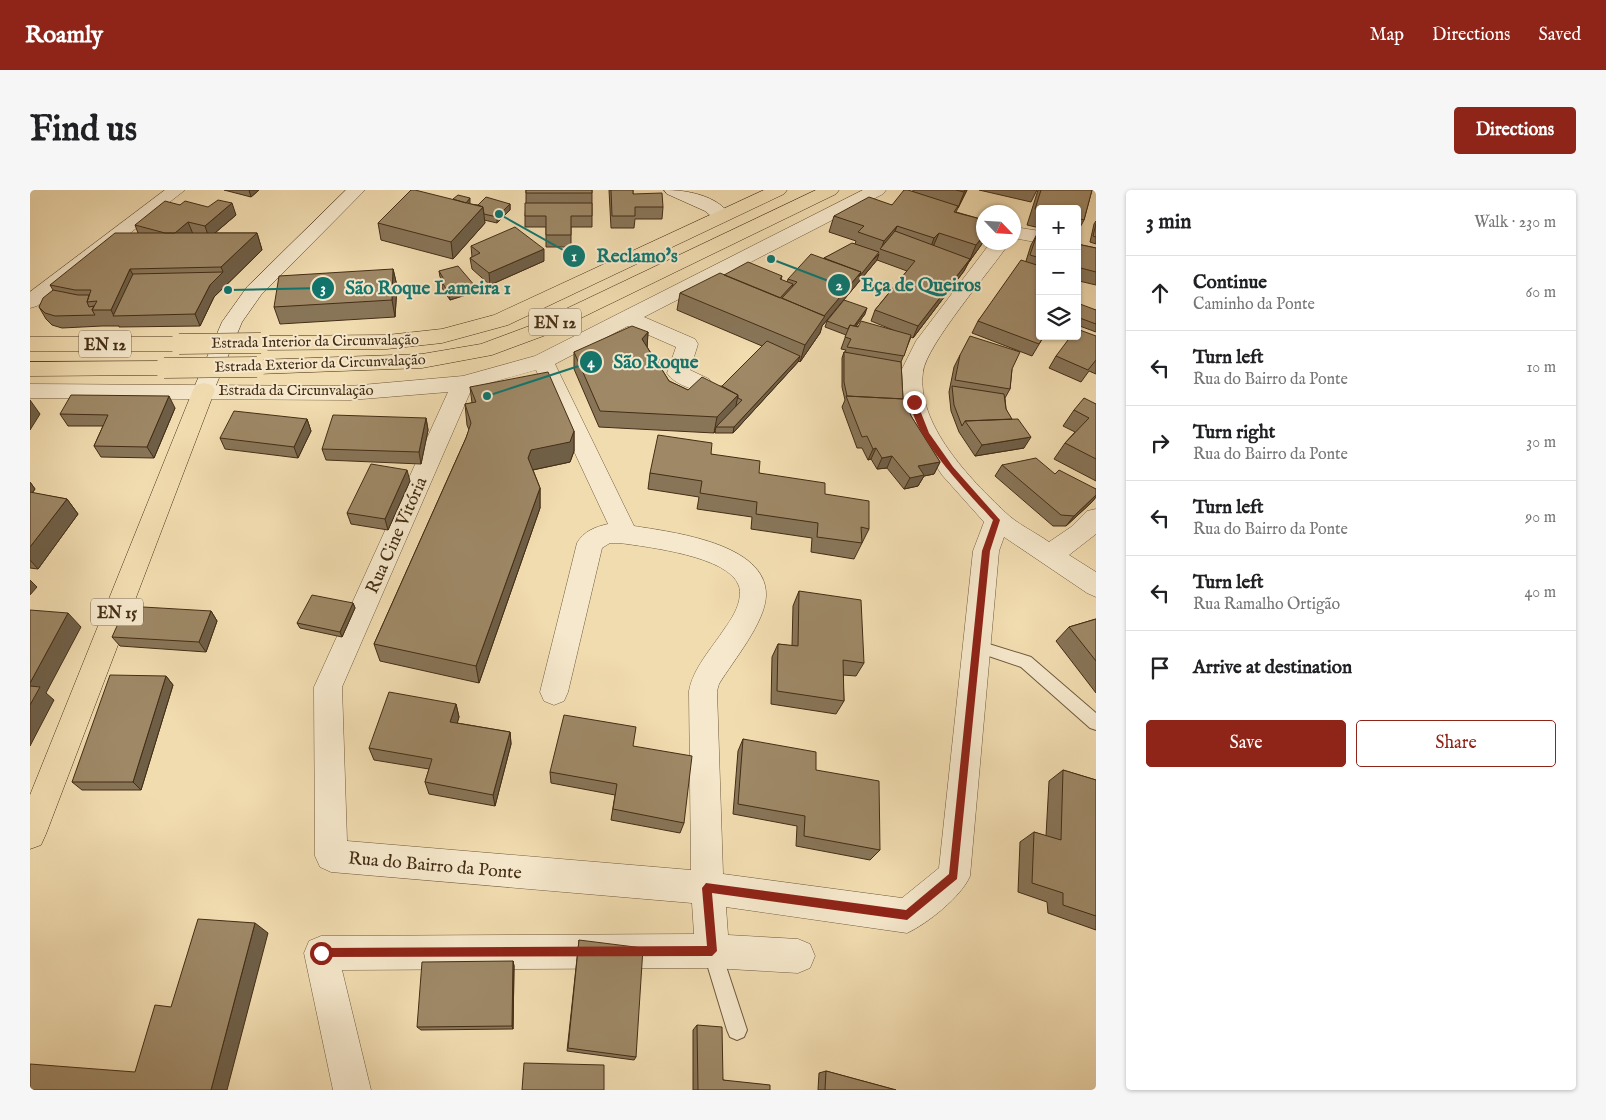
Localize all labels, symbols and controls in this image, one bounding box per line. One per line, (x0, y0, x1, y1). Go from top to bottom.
text: Roamly (25, 20, 103, 51)
text: Map (1370, 24, 1404, 47)
text: Directions (1432, 24, 1510, 47)
text: Saved (1538, 24, 1581, 47)
button: Directions (1454, 107, 1576, 154)
text: Find us (30, 108, 137, 153)
north arrow (976, 205, 1021, 250)
map controls (1036, 205, 1081, 340)
button: + (1036, 205, 1081, 250)
text: 3 min (1146, 209, 1191, 236)
text: Walk · 230 m (1474, 213, 1556, 233)
callout: Reclamo's (562, 239, 688, 273)
text: Reclamo's (596, 245, 678, 269)
text: 1 (571, 247, 577, 266)
button: − (1036, 250, 1081, 295)
callout: Eça de Queiros (826, 268, 991, 302)
callout: São Roque Lameira 1 (310, 271, 521, 305)
text: Continue (1193, 271, 1267, 295)
text: Eça de Queiros (861, 274, 981, 298)
text: 2 (835, 276, 843, 295)
text: São Roque Lameira 1 (345, 277, 511, 301)
text: 3 (320, 279, 326, 298)
icon: ahead (1146, 279, 1174, 307)
text: 60 m (1526, 283, 1556, 303)
button: layers (1036, 295, 1081, 340)
text: Caminho da Ponte (1193, 295, 1315, 315)
road number: EN 12 (529, 308, 581, 336)
road number: EN 12 (79, 330, 131, 358)
street label: Estrada Interior da Circunvalação (211, 330, 419, 353)
callout: São Roque (578, 345, 708, 379)
text: Turn left (1193, 346, 1264, 370)
street label: Estrada Exterior da Circunvalação (214, 350, 426, 377)
text: São Roque (614, 351, 699, 375)
text: 4 (587, 353, 595, 372)
icon: left (1146, 354, 1174, 382)
text: 10 m (1526, 358, 1556, 378)
text: Rua do Bairro da Ponte (1193, 370, 1348, 390)
street label: Estrada da Circunvalação (218, 381, 374, 400)
route end (903, 391, 926, 414)
text: Turn right (1193, 421, 1275, 445)
icon: right (1146, 429, 1174, 457)
text: 30 m (1526, 433, 1556, 453)
text: Rua do Bairro da Ponte (1193, 445, 1348, 465)
street label: Rua Cine Vitória (361, 473, 433, 598)
text: Turn left (1193, 496, 1264, 520)
icon: left (1146, 504, 1174, 532)
text: 90 m (1525, 508, 1556, 528)
text: Rua do Bairro da Ponte (1193, 520, 1348, 540)
text: Turn left (1193, 571, 1264, 595)
icon: left (1146, 579, 1174, 607)
text: 40 m (1524, 583, 1556, 603)
text: Rua Ramalho Ortigão (1193, 595, 1340, 615)
road number: EN 15 (91, 598, 143, 626)
icon: arrive (1146, 654, 1174, 682)
text: Arrive at destination (1193, 656, 1352, 680)
button: Save (1146, 720, 1346, 767)
button: Share (1356, 720, 1556, 767)
street label: Rua do Bairro da Ponte (347, 847, 523, 886)
route start (310, 942, 333, 965)

